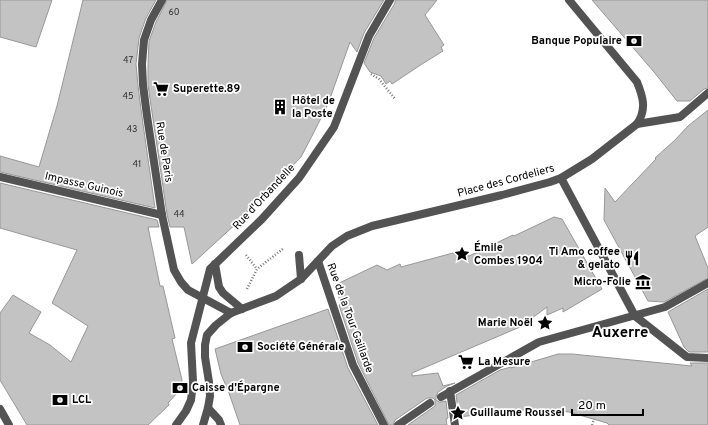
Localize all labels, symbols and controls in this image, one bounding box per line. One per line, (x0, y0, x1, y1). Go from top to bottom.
house number: 60 (168, 7, 180, 18)
bank icon: Banque Populaire (625, 32, 643, 50)
place label: Banque Populaire (531, 34, 622, 48)
house number: 47 (123, 55, 133, 66)
supermarket icon: Superette.89 (152, 80, 170, 98)
place label: Superette.89 (173, 82, 241, 96)
house number: 45 (122, 91, 134, 102)
place label: Hôtel de la Poste (292, 94, 335, 121)
building icon: Hôtel de la Poste (271, 98, 289, 116)
street label: Rue de Paris (152, 121, 176, 183)
house number: 43 (126, 124, 138, 135)
house number: 41 (133, 159, 141, 170)
street label: Rue d'Orbandelle (230, 161, 298, 233)
street label: Place des Cordeliers (456, 161, 556, 201)
street label: Impasse Guinois (43, 169, 125, 201)
house number: 44 (173, 209, 185, 220)
place label: Émile Combes 1904 (474, 240, 543, 268)
place icon: Émile Combes 1904 (453, 245, 471, 263)
place label: Ti Amo coffee & gelato (549, 245, 620, 272)
restaurant icon: Ti Amo coffee & gelato (623, 249, 641, 267)
street label: Rue de la Tour Gaillarde (324, 261, 376, 375)
museum icon: Micro-Folie (634, 273, 652, 291)
place label: Micro-Folie (574, 275, 631, 289)
place icon: Marie Noël (536, 314, 554, 332)
place label: Marie Noël (478, 316, 533, 330)
district label: Auxerre (592, 324, 648, 343)
bank icon: Société Générale (236, 338, 254, 356)
place label: Société Générale (257, 340, 344, 354)
supermarket icon: La Mesure (457, 353, 475, 371)
place label: La Mesure (478, 355, 530, 369)
bank icon: Caisse d'Épargne (171, 379, 189, 397)
place label: Caisse d'Épargne (192, 380, 280, 395)
bank icon: LCL (51, 391, 69, 409)
scale bar (572, 391, 643, 417)
place label: LCL (72, 393, 92, 407)
text: 20 m (578, 398, 606, 414)
place icon: Guillaume Roussel (449, 404, 467, 422)
place label: Guillaume Roussel (470, 406, 565, 420)

